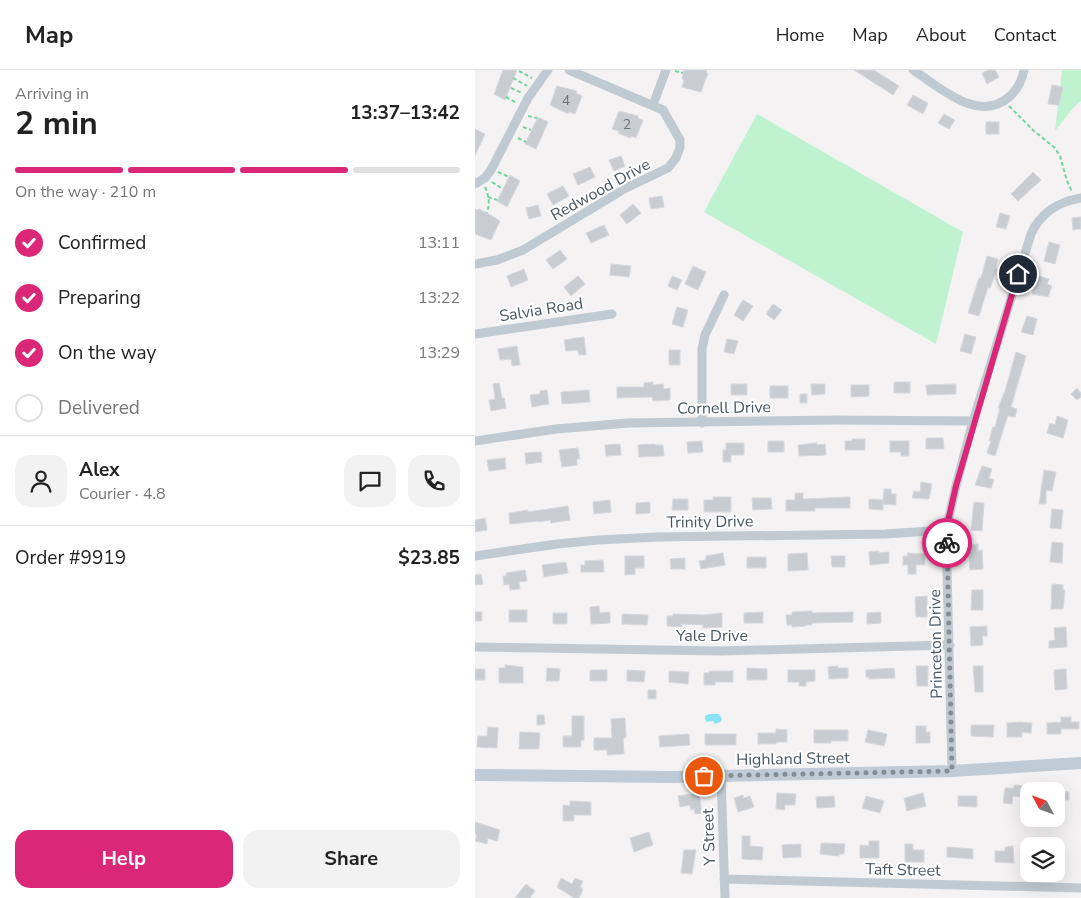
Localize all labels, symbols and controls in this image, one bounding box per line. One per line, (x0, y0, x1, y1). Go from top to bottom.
text: Map (25, 19, 73, 51)
text: Home (776, 23, 824, 47)
text: Map (852, 23, 888, 47)
text: About (916, 23, 966, 47)
text: Contact (994, 23, 1056, 47)
text: Arriving in (15, 83, 89, 105)
house number: 4 (562, 91, 570, 110)
text: 13:37–13:42 (350, 100, 460, 126)
text: 2 min (15, 102, 98, 145)
house number: 2 (623, 115, 631, 134)
street label: Redwood Drive (547, 153, 654, 226)
text: On the way · 210 m (15, 181, 156, 203)
icon: check (15, 229, 43, 257)
text: Confirmed (58, 230, 146, 256)
text: 13:11 (418, 232, 460, 254)
pin (997, 253, 1039, 295)
icon: home (1004, 260, 1032, 288)
icon: check (15, 284, 43, 312)
text: Preparing (58, 285, 141, 311)
text: 13:22 (418, 287, 460, 309)
street label: Salvia Road (498, 293, 585, 327)
icon: check (15, 339, 43, 367)
text: On the way (58, 340, 156, 366)
text: 13:29 (418, 342, 460, 364)
text: Delivered (58, 395, 140, 421)
street label: Cornell Drive (677, 396, 771, 420)
button: person (15, 455, 67, 507)
button: chat (344, 455, 396, 507)
button: phone (408, 455, 460, 507)
text: Alex (79, 457, 120, 483)
text: Courier · 4.8 (79, 483, 165, 505)
street label: Trinity Drive (667, 510, 754, 534)
courier (922, 518, 972, 568)
icon: bike (933, 529, 961, 557)
text: Order #9919 (15, 545, 126, 571)
text: $23.85 (398, 545, 460, 571)
street label: Princeton Drive (924, 589, 948, 699)
street label: Yale Drive (675, 625, 748, 647)
street label: Highland Street (736, 747, 850, 771)
pin (683, 755, 725, 797)
icon: bag (690, 762, 718, 790)
north arrow (1020, 782, 1065, 828)
map controls (1020, 782, 1065, 882)
street label: Y Street (697, 808, 721, 867)
button: Help (15, 830, 233, 888)
button: Share (243, 830, 460, 888)
button: layers (1020, 837, 1065, 882)
street label: Taft Street (865, 858, 941, 882)

